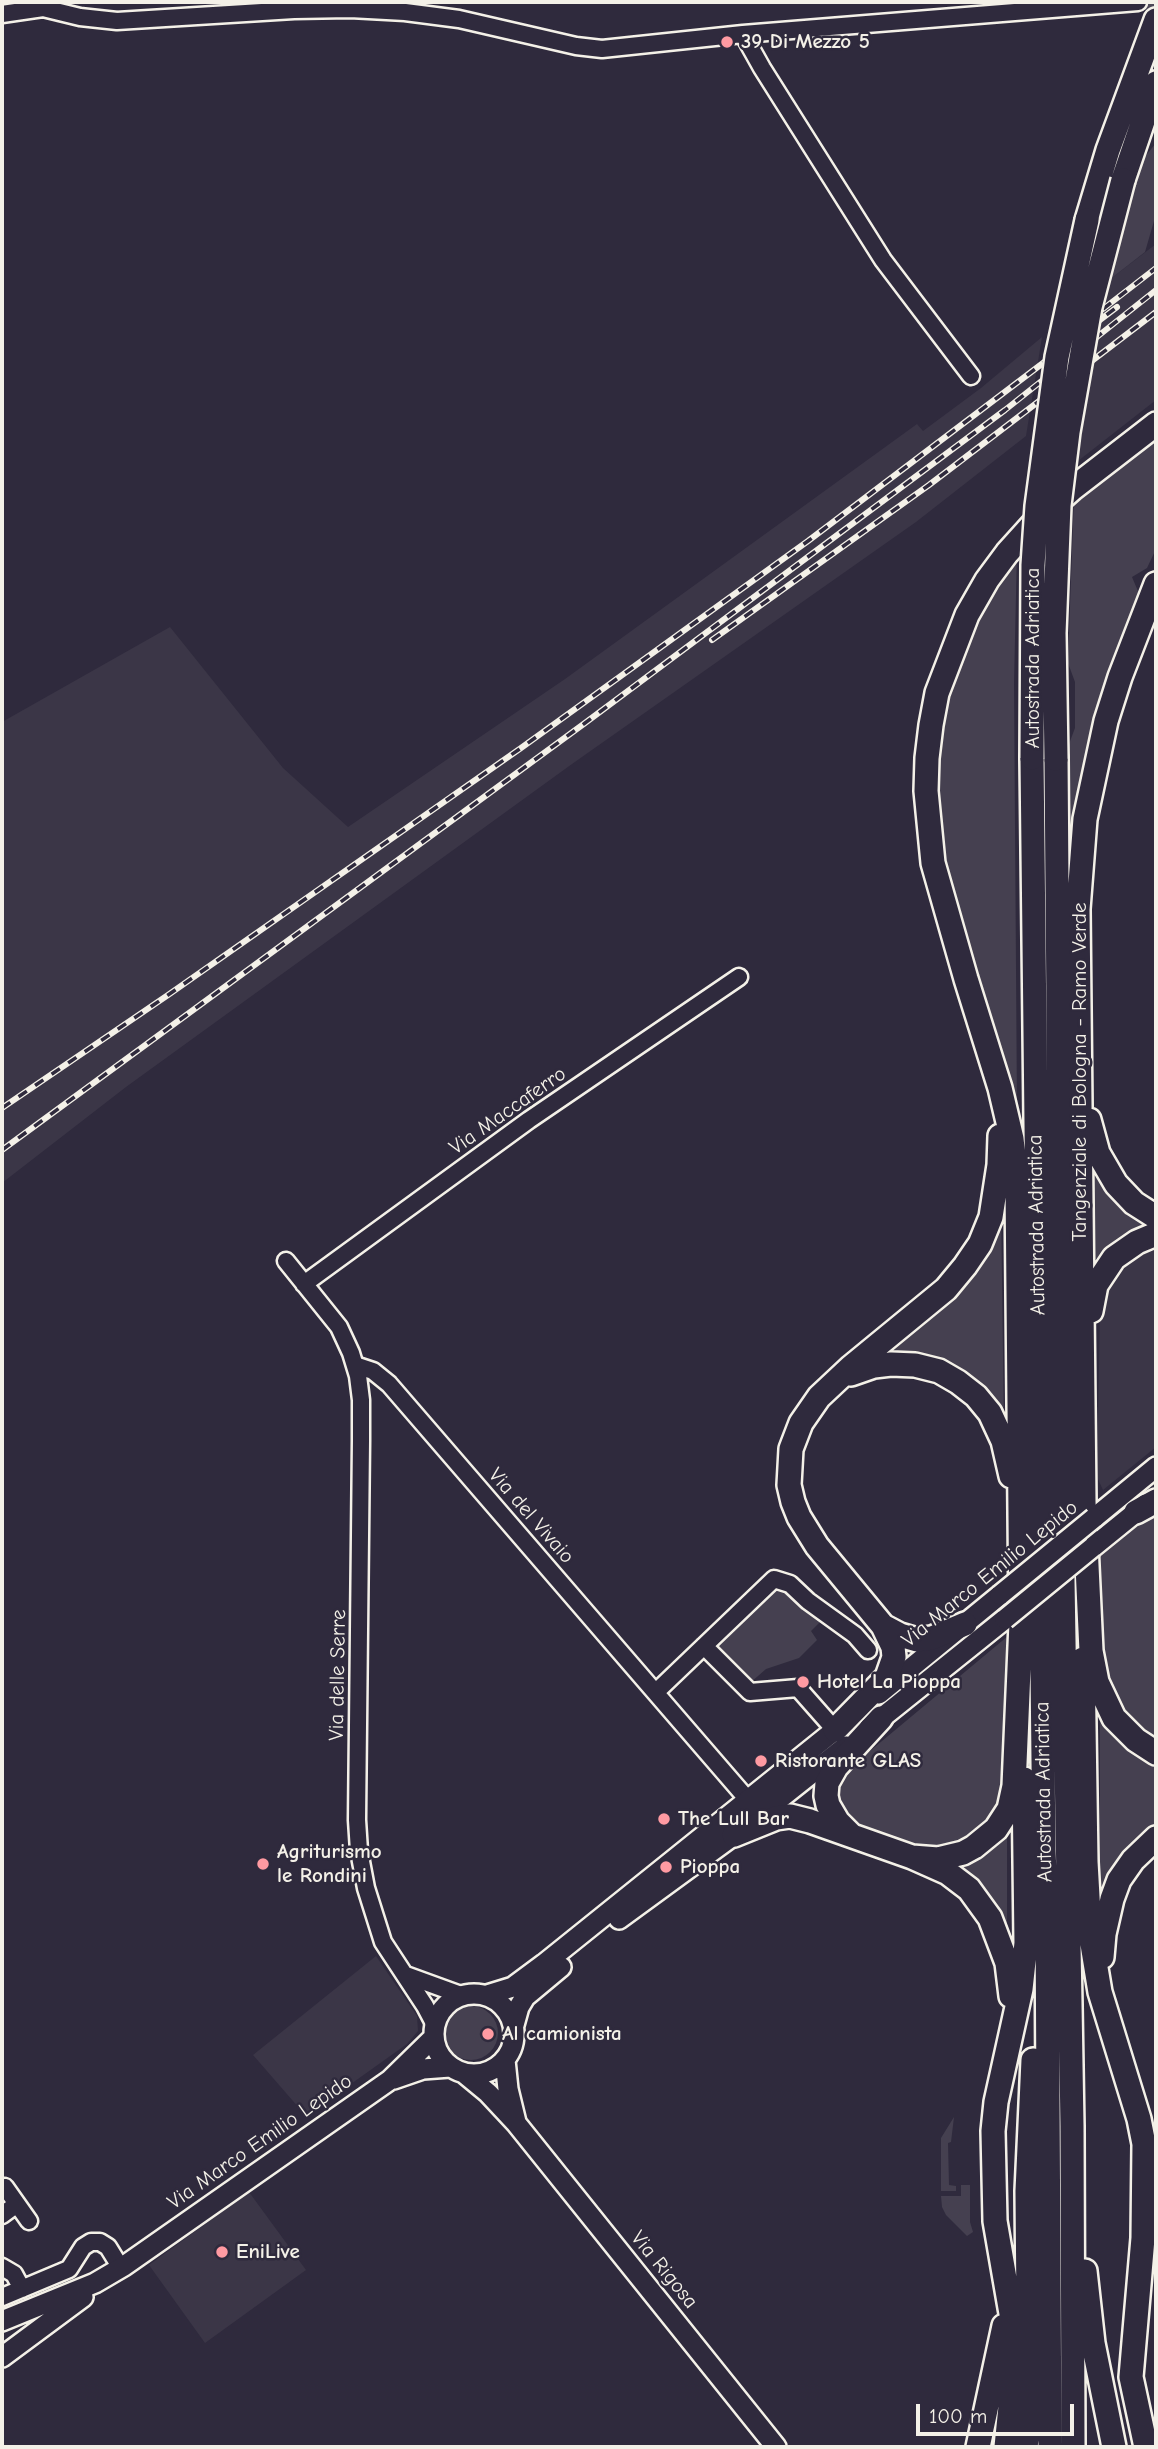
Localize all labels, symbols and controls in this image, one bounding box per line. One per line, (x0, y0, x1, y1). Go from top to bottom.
place label: 39 Di Mezzo 5 (741, 29, 870, 55)
marker: 39 Di Mezzo 5 (719, 34, 735, 50)
street label: Autostrada Adriatica (1020, 568, 1046, 748)
street label: Tangenziale di Bologna - Ramo Verde (1067, 903, 1093, 1241)
street label: Via Maccaferro (445, 1061, 571, 1161)
street label: Autostrada Adriatica (1023, 1134, 1051, 1316)
street label: Via del Vivaio (483, 1463, 579, 1569)
street label: Via Marco Emilio Lepido (897, 1495, 1083, 1653)
street label: Via delle Serre (324, 1609, 352, 1741)
place label: Hotel La Pioppa (817, 1669, 961, 1695)
marker: Hotel La Pioppa (795, 1674, 811, 1690)
street label: Autostrada Adriatica (1030, 1701, 1058, 1883)
place label: Ristorante GLAS (775, 1748, 921, 1774)
marker: Ristorante GLAS (753, 1753, 769, 1769)
place label: The Lull Bar (678, 1806, 789, 1832)
marker: The Lull Bar (656, 1811, 672, 1827)
place label: Agriturismo le Rondini (277, 1839, 381, 1889)
place label: Pioppa (680, 1854, 740, 1880)
marker: Agriturismo le Rondini (255, 1856, 271, 1872)
marker: Pioppa (658, 1859, 674, 1875)
place label: Al camionista (502, 2021, 622, 2047)
marker: Al camionista (480, 2026, 496, 2042)
street label: Via Marco Emilio Lepido (163, 2069, 357, 2215)
street label: Via Rigosa (625, 2226, 703, 2314)
place label: EniLive (236, 2239, 300, 2265)
marker: EniLive (214, 2244, 230, 2260)
scale bar (920, 2390, 1078, 2434)
text: 100 m (929, 2404, 987, 2428)

